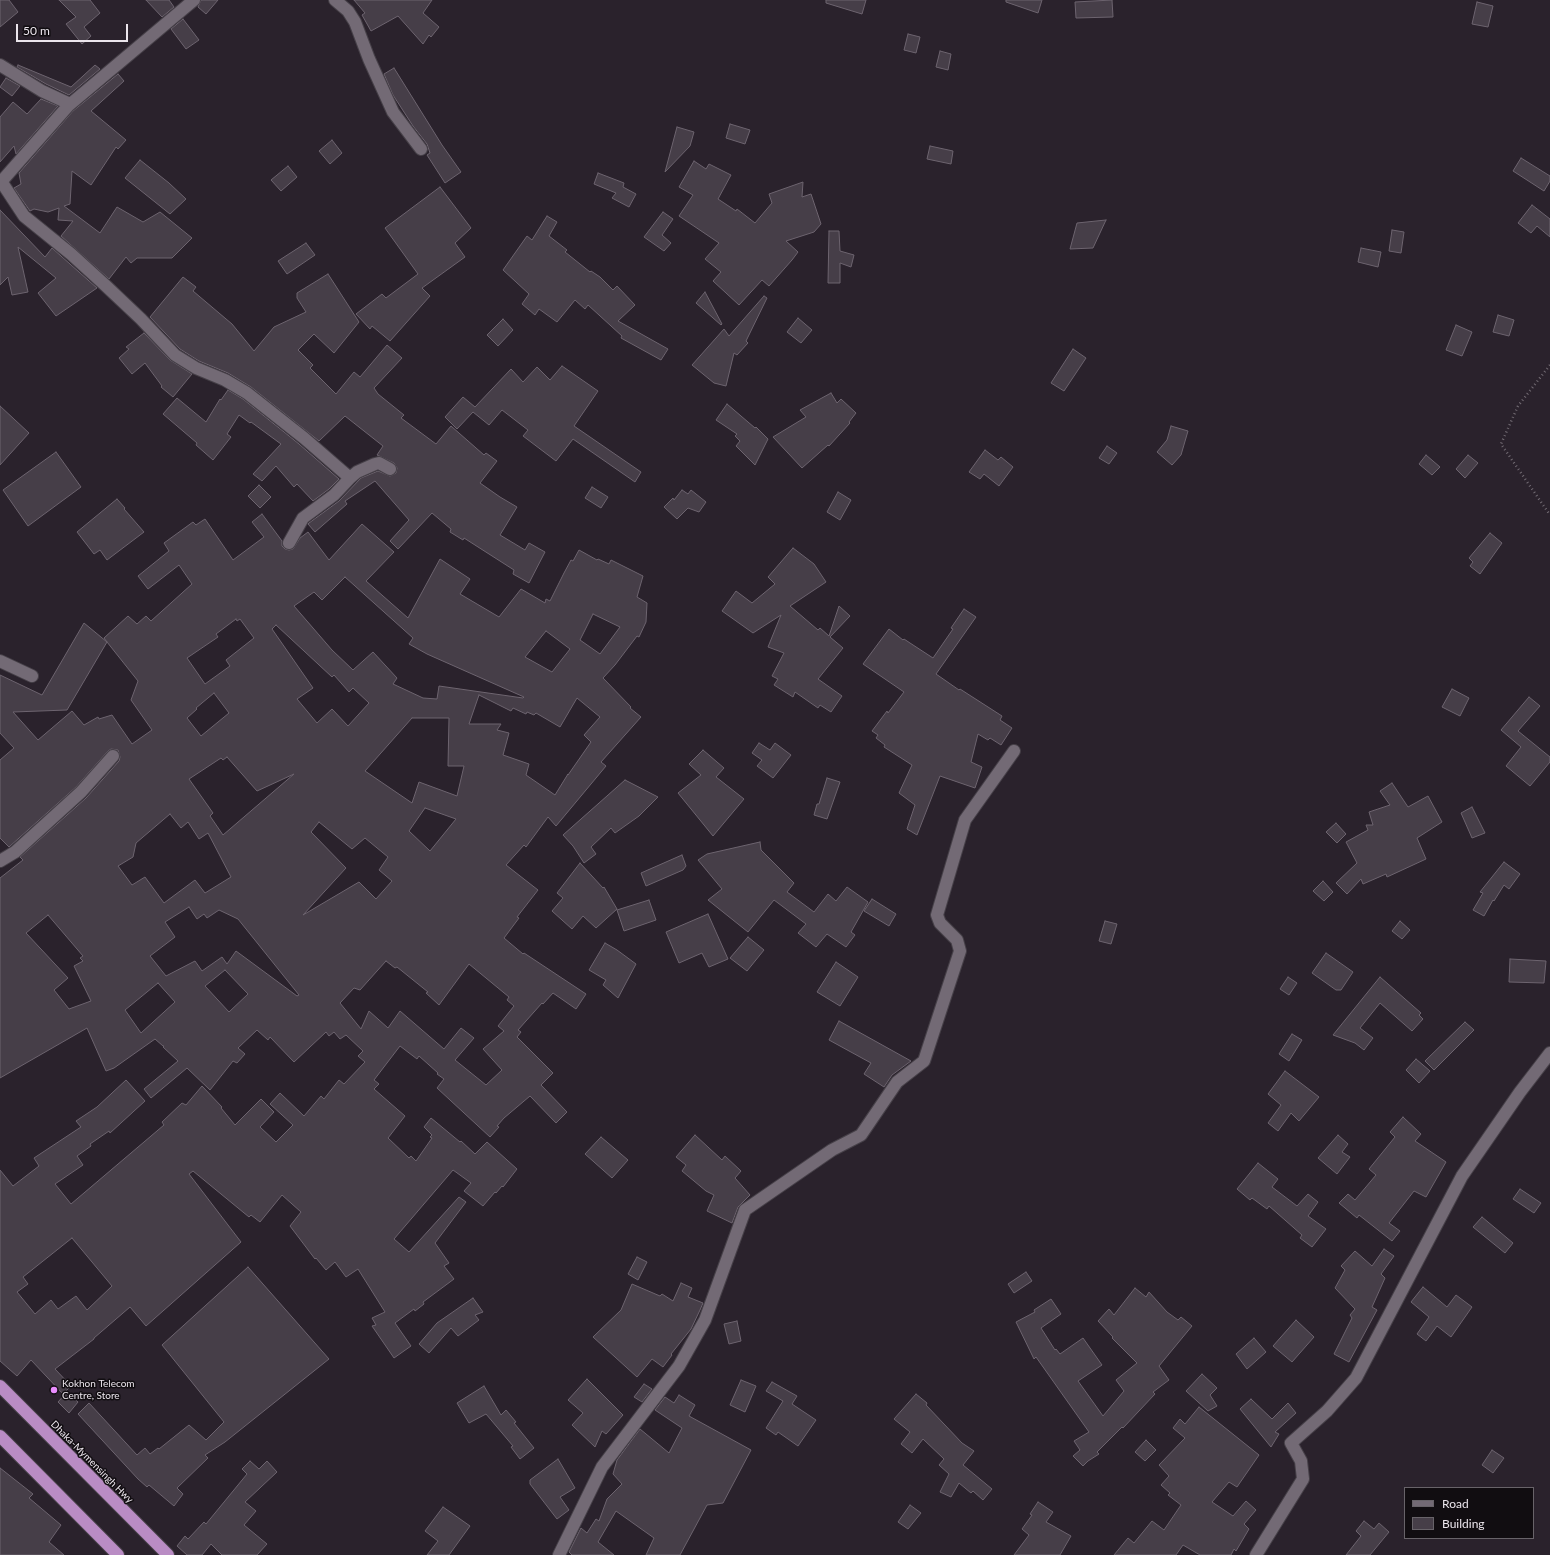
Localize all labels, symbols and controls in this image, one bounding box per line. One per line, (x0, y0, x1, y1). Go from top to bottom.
scale bar (18, 16, 130, 42)
text: 50 m (23, 23, 50, 38)
place label: Kokhon Telecom Centre, Store (62, 1378, 135, 1402)
marker: Kokhon Telecom Centre, Store (49, 1385, 59, 1395)
street label: Dhaka-Mymensingh Hwy (48, 1418, 136, 1506)
legend (1404, 1487, 1534, 1539)
text: Road (1442, 1496, 1469, 1511)
text: Building (1442, 1516, 1485, 1531)

